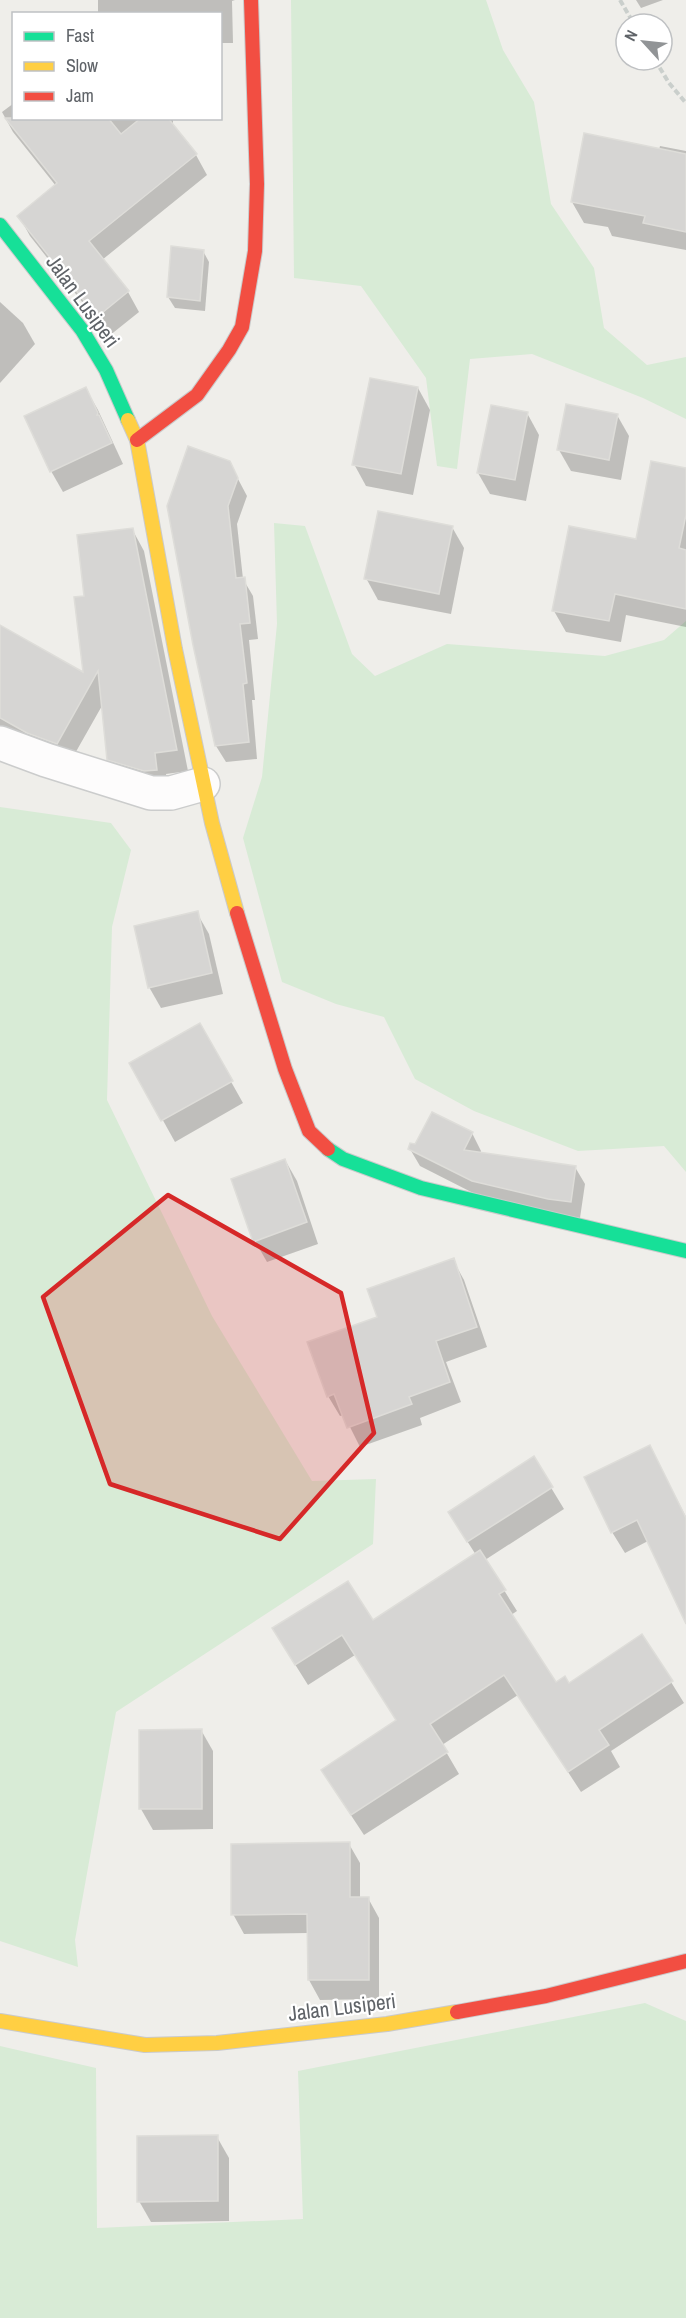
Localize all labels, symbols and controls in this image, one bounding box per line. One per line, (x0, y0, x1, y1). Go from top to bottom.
legend (12, 12, 222, 120)
north arrow (614, 12, 674, 72)
text: Fast (66, 23, 94, 48)
text: N (619, 26, 643, 44)
text: Slow (66, 53, 98, 78)
text: Jam (66, 83, 94, 108)
street label: Jalan Lusiperi (39, 249, 127, 353)
street label: Jalan Lusiperi (287, 1986, 397, 2028)

